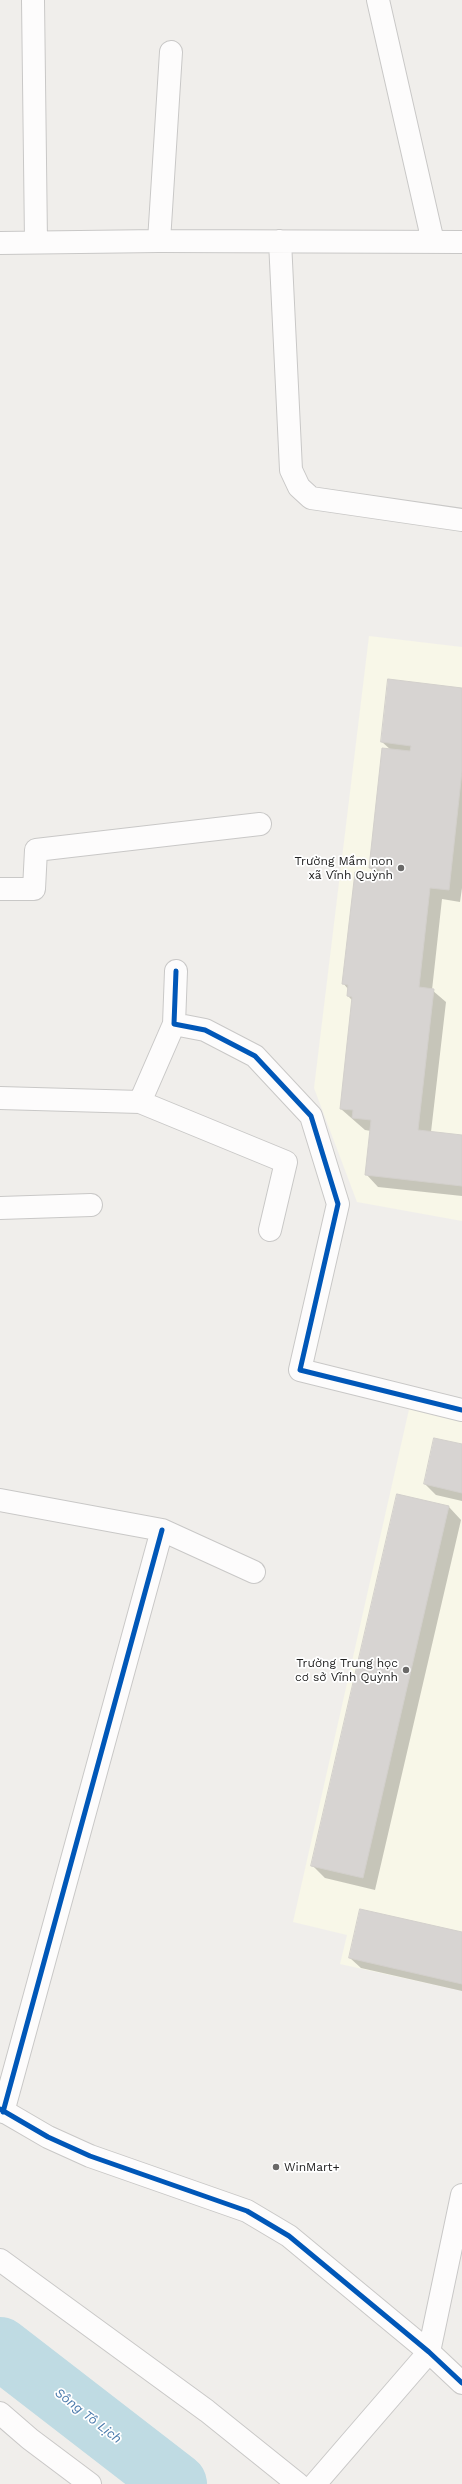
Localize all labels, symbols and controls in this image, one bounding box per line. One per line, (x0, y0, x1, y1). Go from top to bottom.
place label: Trường Mầm non xã Vĩnh Quỳnh (295, 854, 393, 882)
marker: Trường Mầm non xã Vĩnh Quỳnh (396, 863, 406, 873)
place label: Trường Trung học cơ sở Vĩnh Quỳnh (295, 1656, 398, 1684)
marker: Trường Trung học cơ sở Vĩnh Quỳnh (401, 1665, 411, 1675)
place label: WinMart+ (284, 2160, 340, 2174)
marker: WinMart+ (271, 2162, 281, 2172)
water label: Sông Tô Lịch (51, 2385, 125, 2447)

